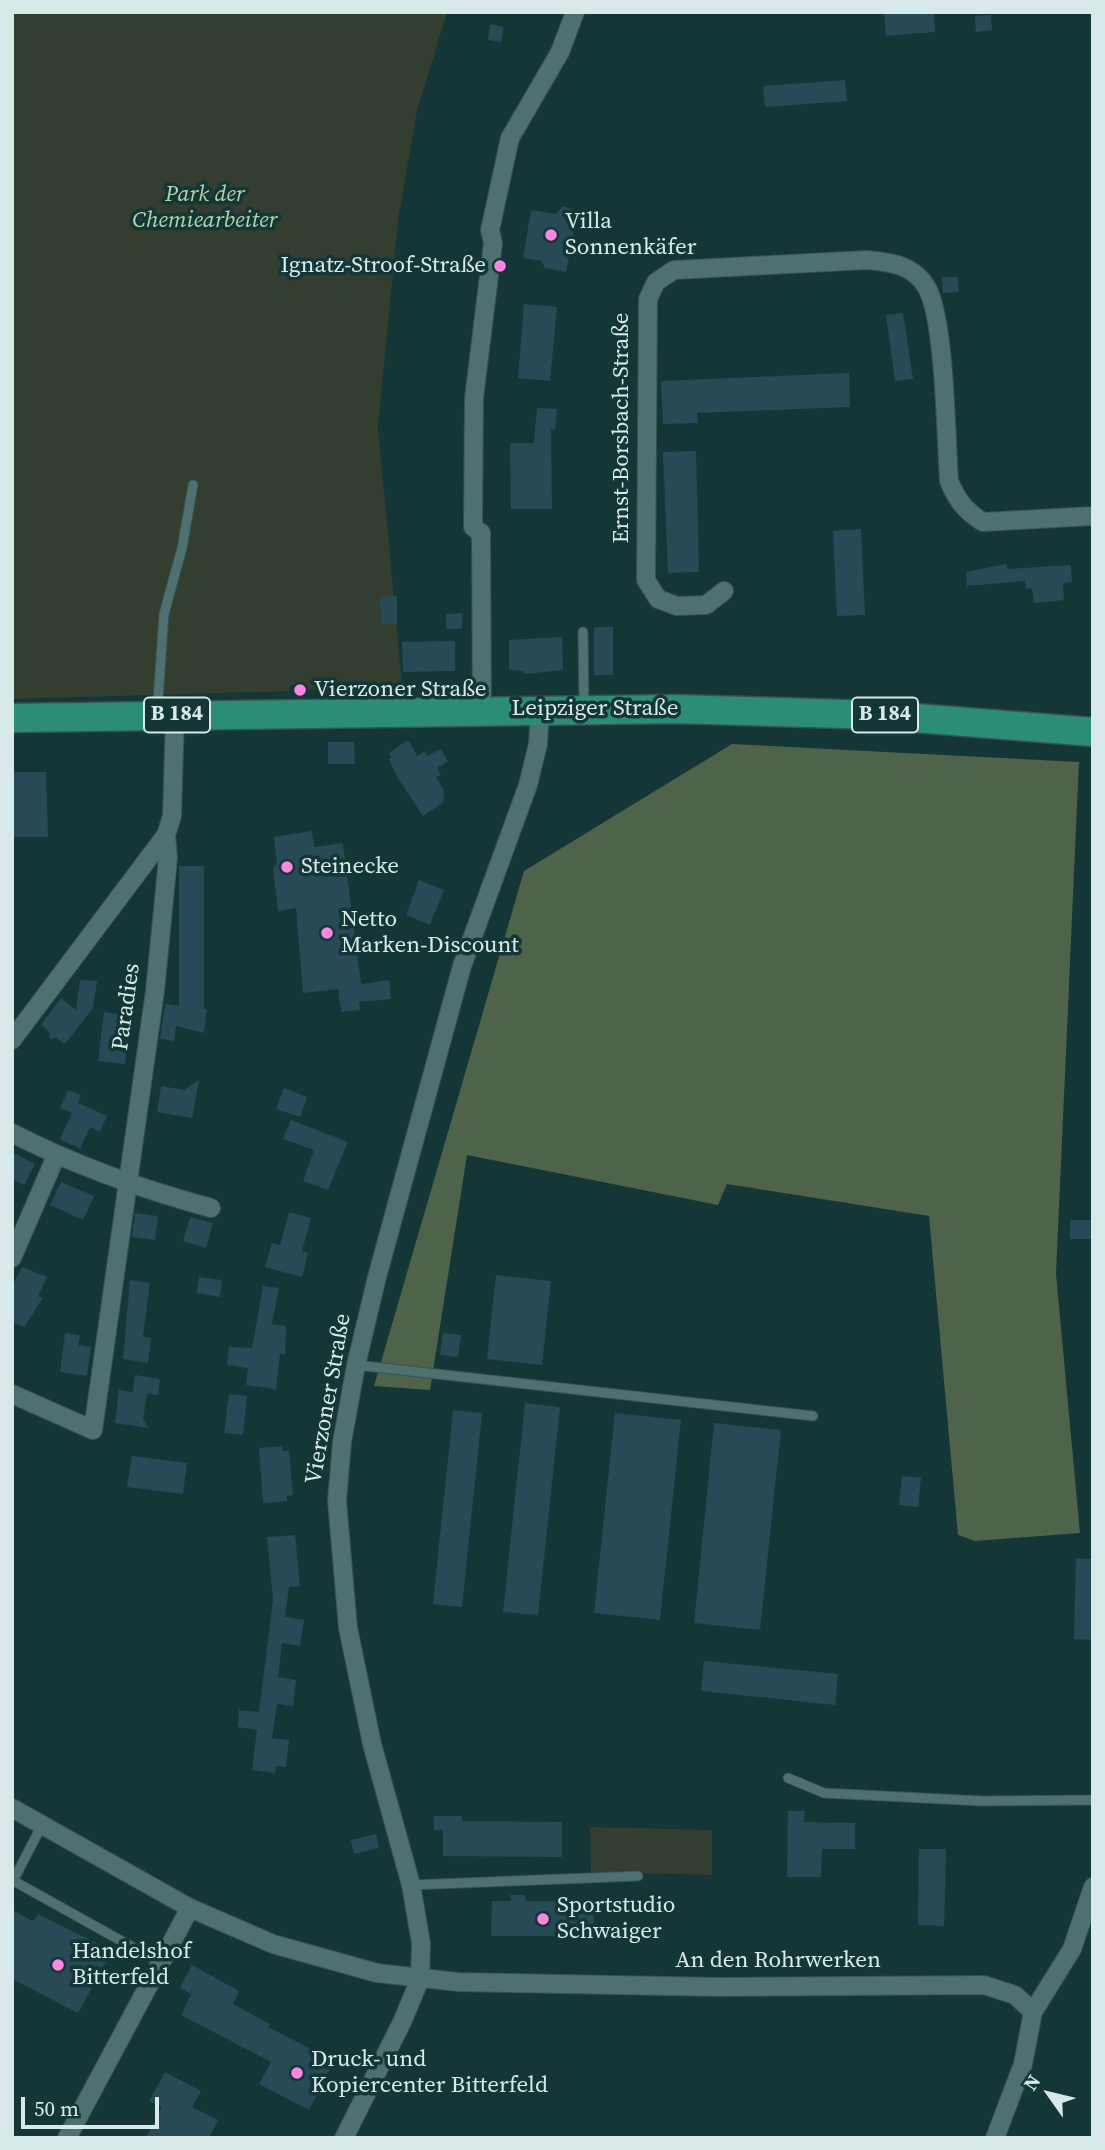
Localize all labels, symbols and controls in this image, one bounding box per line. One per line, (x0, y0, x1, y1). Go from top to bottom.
park label: Park der Chemiearbeiter (132, 181, 278, 235)
place label: Villa Sonnenkäfer (565, 208, 696, 262)
marker: Villa Sonnenkäfer (543, 227, 559, 243)
place label: Ignatz-Stroof-Straße (281, 252, 486, 280)
marker: Ignatz-Stroof-Straße (492, 258, 508, 274)
street label: Ernst-Borsbach-Straße (608, 312, 636, 544)
place label: Vierzoner Straße (314, 676, 487, 704)
marker: Vierzoner Straße (292, 682, 308, 698)
street label: Leipziger Straße (512, 695, 678, 723)
road number: B 184 (144, 698, 210, 732)
road number: B 184 (852, 698, 918, 732)
place label: Steinecke (301, 853, 399, 881)
marker: Steinecke (279, 859, 295, 875)
place label: Netto Marken-Discount (341, 906, 519, 960)
marker: Netto Marken-Discount (319, 925, 335, 941)
street label: Paradies (107, 962, 147, 1052)
street label: Vierzoner Straße (300, 1312, 358, 1486)
place label: Sportstudio Schwaiger (557, 1892, 675, 1946)
marker: Sportstudio Schwaiger (535, 1911, 551, 1927)
place label: Handelshof Bitterfeld (72, 1938, 191, 1992)
street label: An den Rohrwerken (675, 1947, 881, 1975)
marker: Handelshof Bitterfeld (50, 1957, 66, 1973)
place label: Druck- und Kopiercenter Bitterfeld (311, 2046, 548, 2100)
north arrow (1014, 2059, 1084, 2129)
marker: Druck- und Kopiercenter Bitterfeld (289, 2065, 305, 2081)
text: N (1017, 2069, 1046, 2095)
scale bar (24, 2084, 163, 2128)
text: 50 m (34, 2094, 79, 2123)

